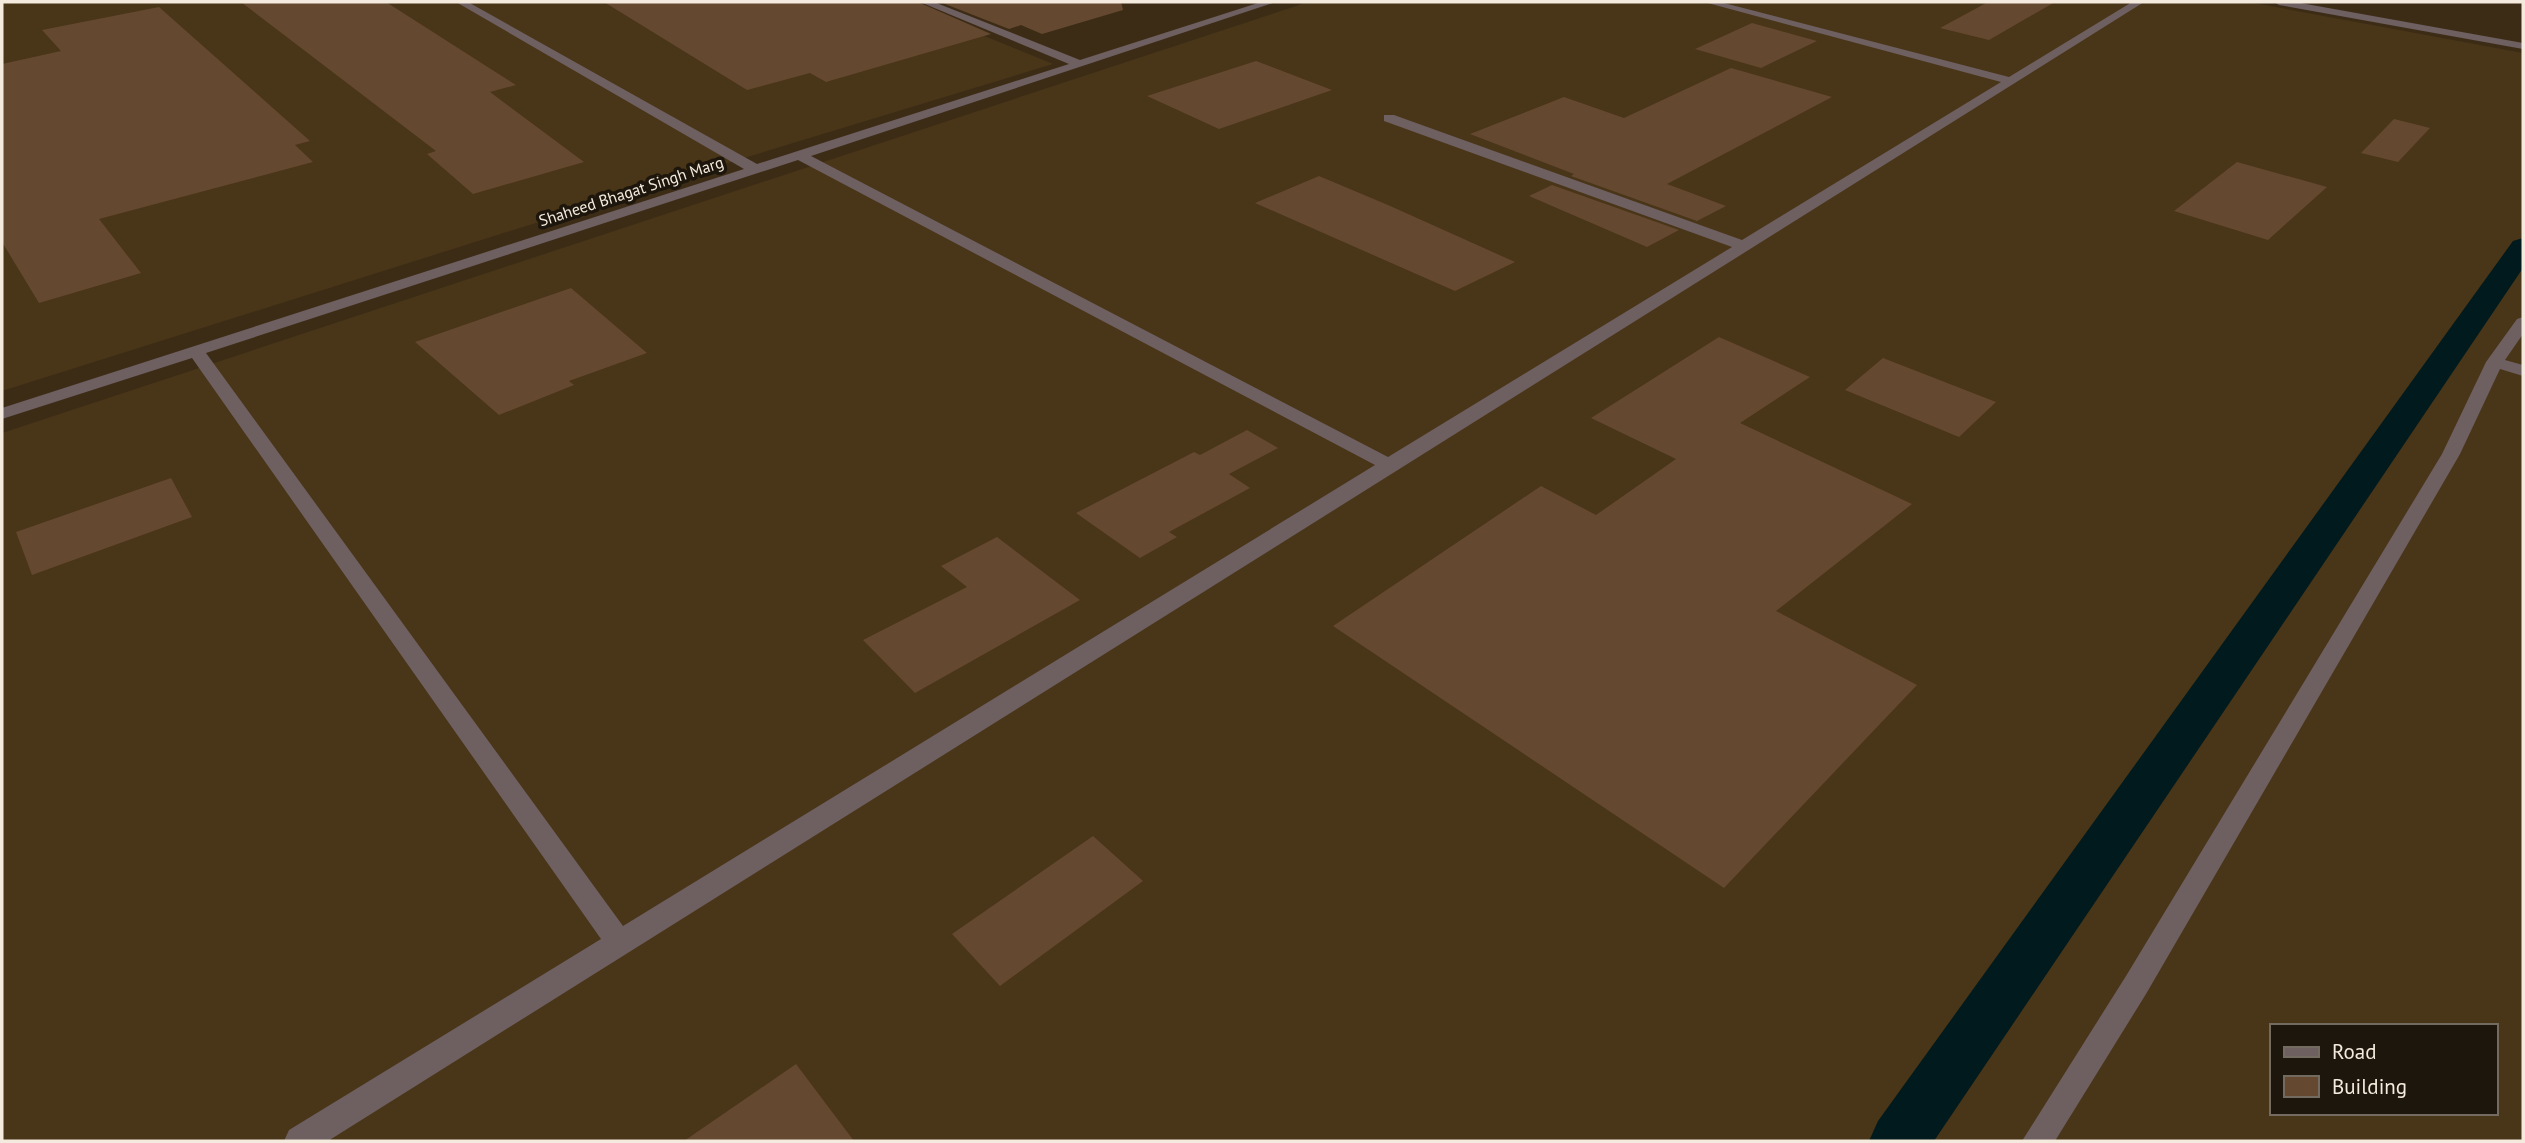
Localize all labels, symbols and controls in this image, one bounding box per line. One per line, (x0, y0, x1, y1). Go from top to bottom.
street label: Shaheed Bhagat Singh Marg (536, 152, 726, 230)
legend (2270, 1024, 2497, 1115)
text: Road (2332, 1038, 2376, 1065)
text: Building (2332, 1073, 2407, 1100)

